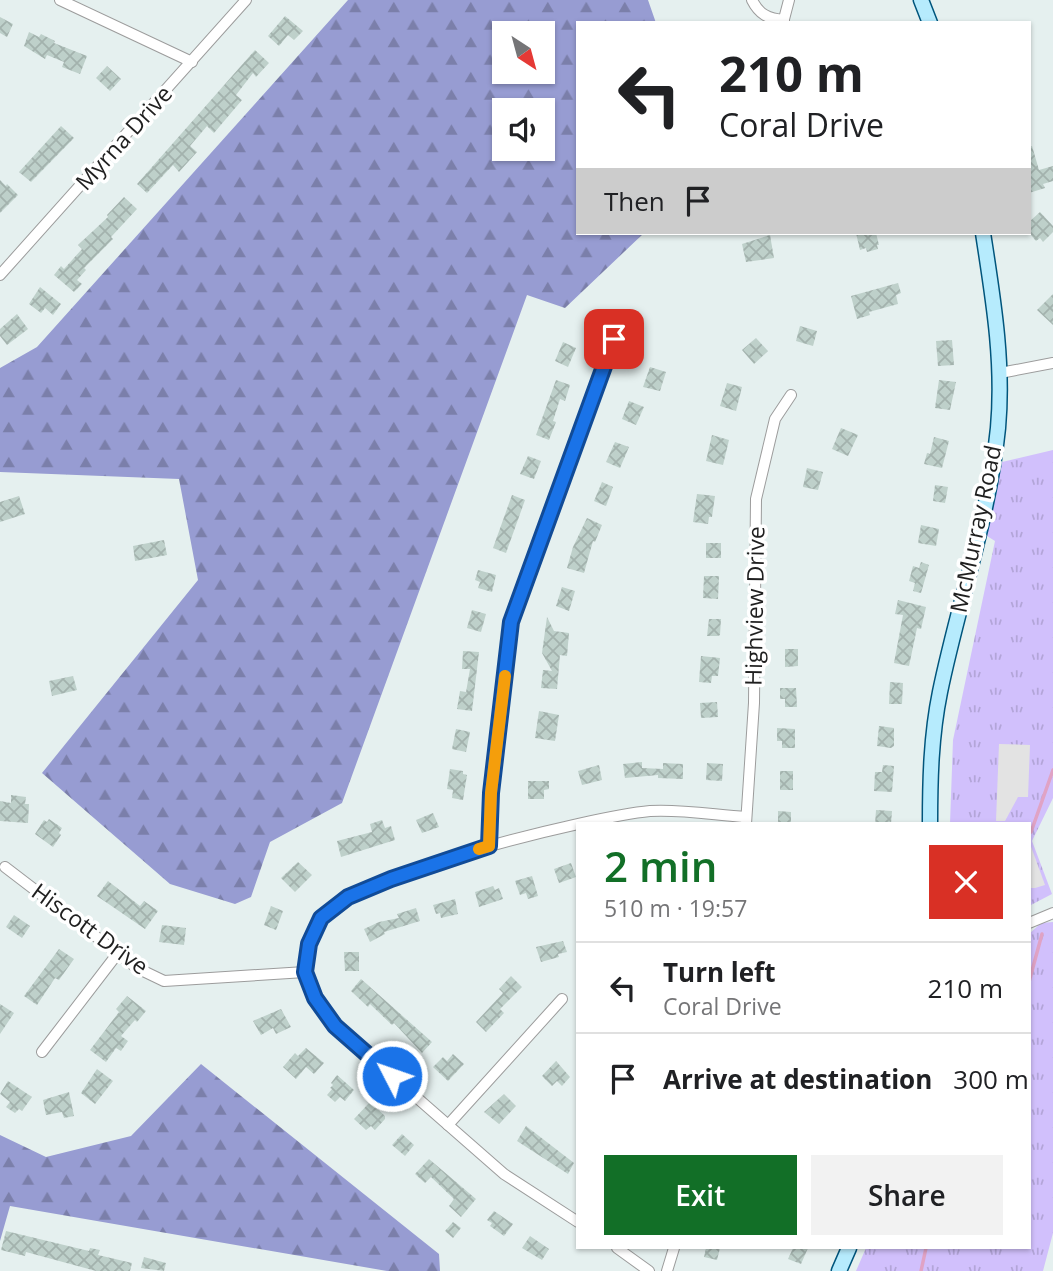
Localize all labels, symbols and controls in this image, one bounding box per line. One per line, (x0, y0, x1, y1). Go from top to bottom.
north arrow (492, 21, 555, 84)
map controls (492, 21, 555, 161)
text: 210 m (719, 40, 864, 106)
icon: left (604, 49, 695, 140)
street label: Myrna Drive (68, 78, 179, 197)
button: sound (492, 98, 555, 161)
text: Coral Drive (719, 103, 884, 146)
icon: arrive (679, 182, 717, 220)
text: Then (604, 183, 665, 219)
pin (584, 309, 644, 369)
icon: arrive (595, 320, 633, 358)
street label: McMurray Road (942, 442, 1008, 615)
street label: Highview Drive (737, 526, 771, 686)
text: 2 min (604, 837, 717, 894)
button: close (929, 845, 1003, 919)
street label: Hiscott Drive (26, 875, 156, 981)
text: 510 m · 19:57 (604, 892, 747, 924)
text: Turn left (663, 954, 775, 990)
icon: left (604, 969, 642, 1007)
text: 210 m (928, 970, 1003, 1006)
text: Coral Drive (663, 990, 782, 1022)
position arrow (355, 1039, 429, 1113)
icon: arrive (604, 1060, 642, 1098)
text: Arrive at destination (663, 1061, 932, 1097)
text: 300 m (953, 1061, 1029, 1097)
button: Exit (604, 1155, 797, 1235)
button: Share (811, 1155, 1003, 1235)

